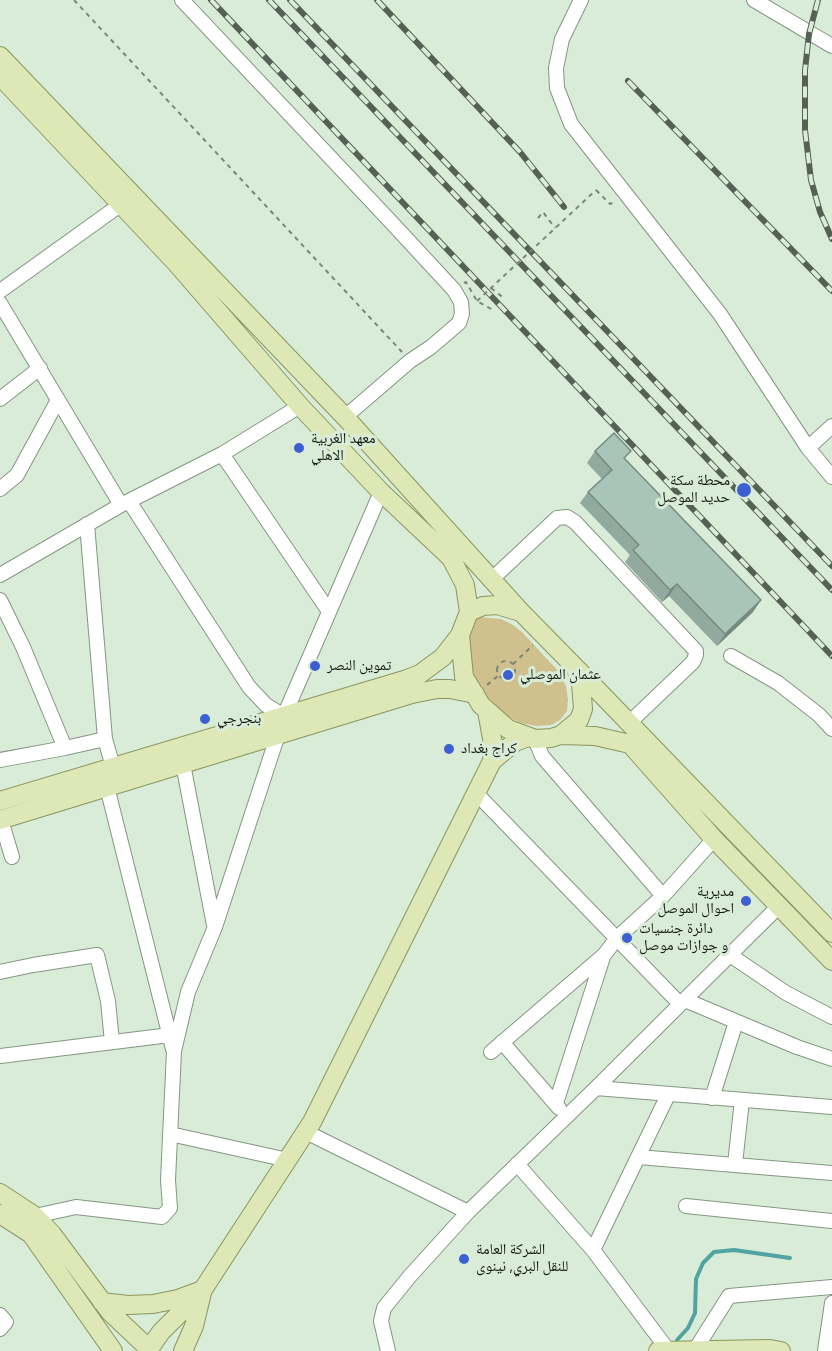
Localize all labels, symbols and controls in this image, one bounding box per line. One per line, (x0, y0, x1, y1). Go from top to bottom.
place label: معهد الغربية الاهلي (311, 430, 375, 465)
marker: معهد الغربية الاهلي (292, 441, 306, 455)
place label: محطة سكة حديد الموصل (657, 472, 730, 507)
marker: محطة سكة حديد الموصل (735, 481, 753, 499)
place label: تموين النصر (327, 657, 391, 675)
marker: تموين النصر (308, 659, 322, 673)
place label: عثمان الموصلي (520, 666, 601, 684)
marker: عثمان الموصلي (501, 668, 515, 682)
place label: بنجرجي (217, 710, 261, 728)
marker: بنجرجي (198, 712, 212, 726)
place label: كراج بغداد (461, 740, 517, 758)
marker: كراج بغداد (442, 742, 456, 756)
place label: مديرية احوال الموصل (657, 883, 734, 918)
marker: مديرية احوال الموصل (739, 894, 753, 908)
place label: دائرة جنسيات و جوازات موصل (639, 920, 728, 955)
marker: دائرة جنسيات و جوازات موصل (620, 931, 634, 945)
place label: الشركة العامة للنقل البري, نينوى (476, 1241, 569, 1276)
marker: الشركة العامة للنقل البري, نينوى (457, 1252, 471, 1266)

